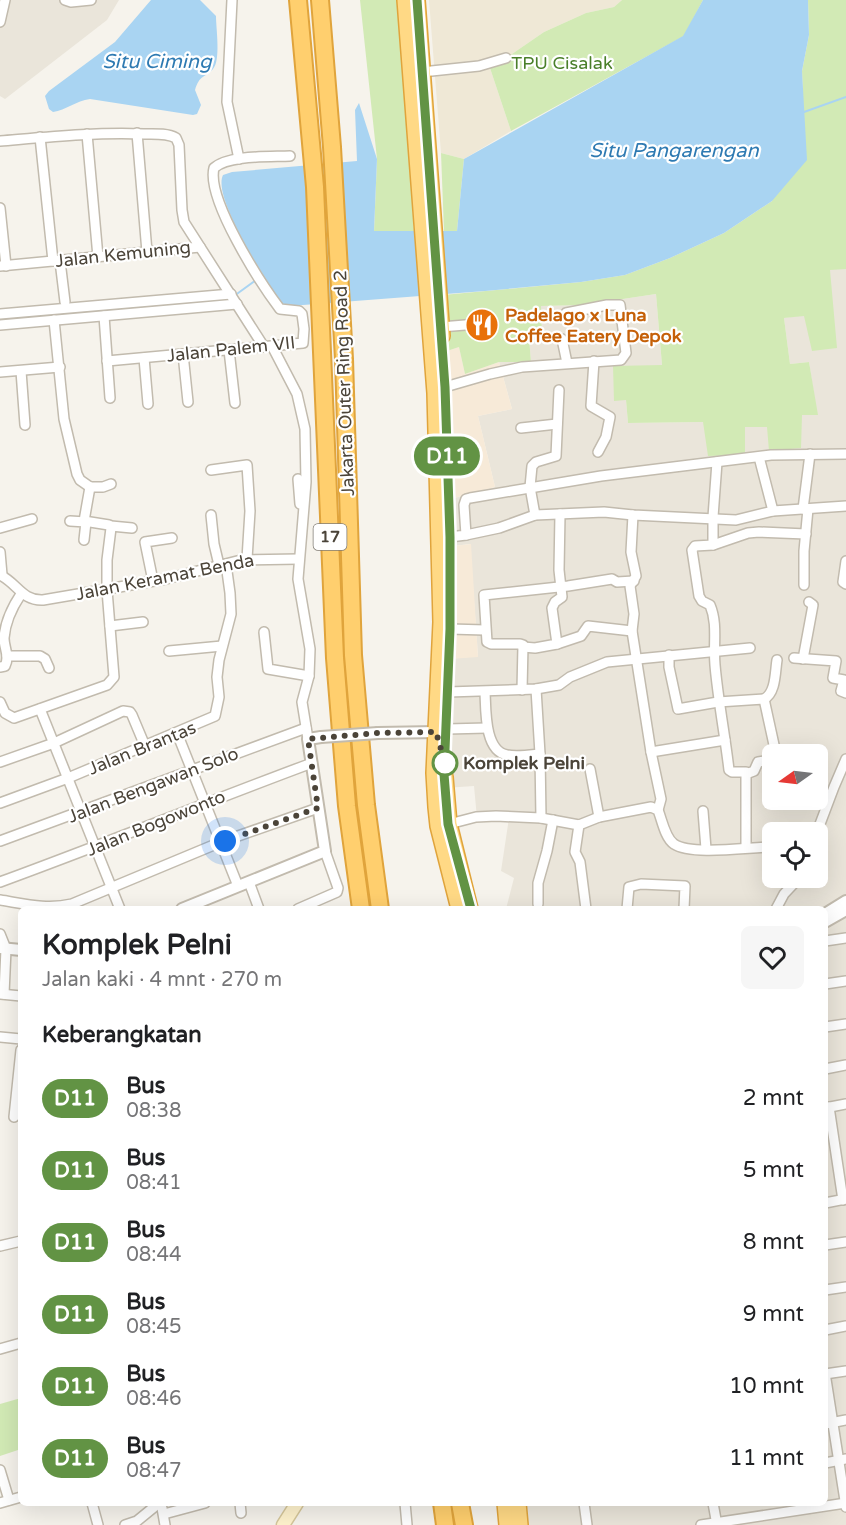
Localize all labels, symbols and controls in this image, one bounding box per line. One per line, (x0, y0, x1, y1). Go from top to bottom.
water label: Situ Ciming (102, 50, 213, 74)
park label: TPU Cisalak (511, 52, 613, 74)
water label: Situ Pangarengan (589, 139, 759, 163)
street label: Jalan Kemuning (54, 236, 192, 272)
street label: Jakarta Outer Ring Road 2 (329, 270, 359, 496)
place label: Padelago x Luna Coffee Eatery Depok (505, 304, 682, 347)
restaurant icon: Padelago x Luna Coffee Eatery Depok (464, 307, 500, 343)
street label: Jalan Palem VII (166, 331, 296, 367)
line badge: D11 (412, 436, 482, 476)
text: D11 (426, 444, 468, 469)
road number: 17 (314, 524, 346, 550)
street label: Jalan Keramat Benda (74, 549, 256, 605)
street label: Jalan Brantas (85, 716, 199, 780)
street label: Jalan Bengawan Solo (65, 742, 241, 828)
north arrow (762, 744, 828, 810)
map controls (762, 744, 828, 888)
marker: Komplek Pelni (432, 750, 458, 776)
place label: Komplek Pelni (463, 752, 585, 774)
street label: Jalan Bogowonto (83, 785, 229, 861)
button: locate (762, 822, 828, 888)
your location (210, 826, 240, 856)
button: heart (741, 926, 804, 989)
text: Komplek Pelni (42, 928, 232, 962)
text: Jalan kaki · 4 mnt · 270 m (42, 968, 282, 992)
text: Keberangkatan (42, 1022, 202, 1048)
text: Bus (126, 1073, 165, 1099)
text: 2 mnt (743, 1085, 804, 1111)
text: D11 (54, 1086, 96, 1111)
text: 08:38 (126, 1099, 182, 1123)
text: Bus (126, 1145, 165, 1171)
text: 5 mnt (743, 1157, 804, 1183)
text: D11 (54, 1158, 96, 1183)
text: 08:41 (126, 1171, 182, 1195)
text: Bus (126, 1217, 165, 1243)
text: 8 mnt (743, 1229, 804, 1255)
text: D11 (54, 1230, 96, 1255)
text: 08:44 (126, 1243, 182, 1267)
text: Bus (126, 1289, 165, 1315)
text: 9 mnt (743, 1301, 804, 1327)
text: D11 (54, 1302, 96, 1327)
text: 08:45 (126, 1315, 182, 1339)
text: Bus (126, 1361, 165, 1387)
text: 10 mnt (729, 1373, 804, 1399)
text: D11 (54, 1374, 96, 1399)
text: 08:46 (126, 1387, 182, 1411)
text: Bus (126, 1433, 165, 1459)
text: 11 mnt (729, 1445, 804, 1471)
text: D11 (54, 1446, 96, 1471)
text: 08:47 (126, 1459, 182, 1483)

